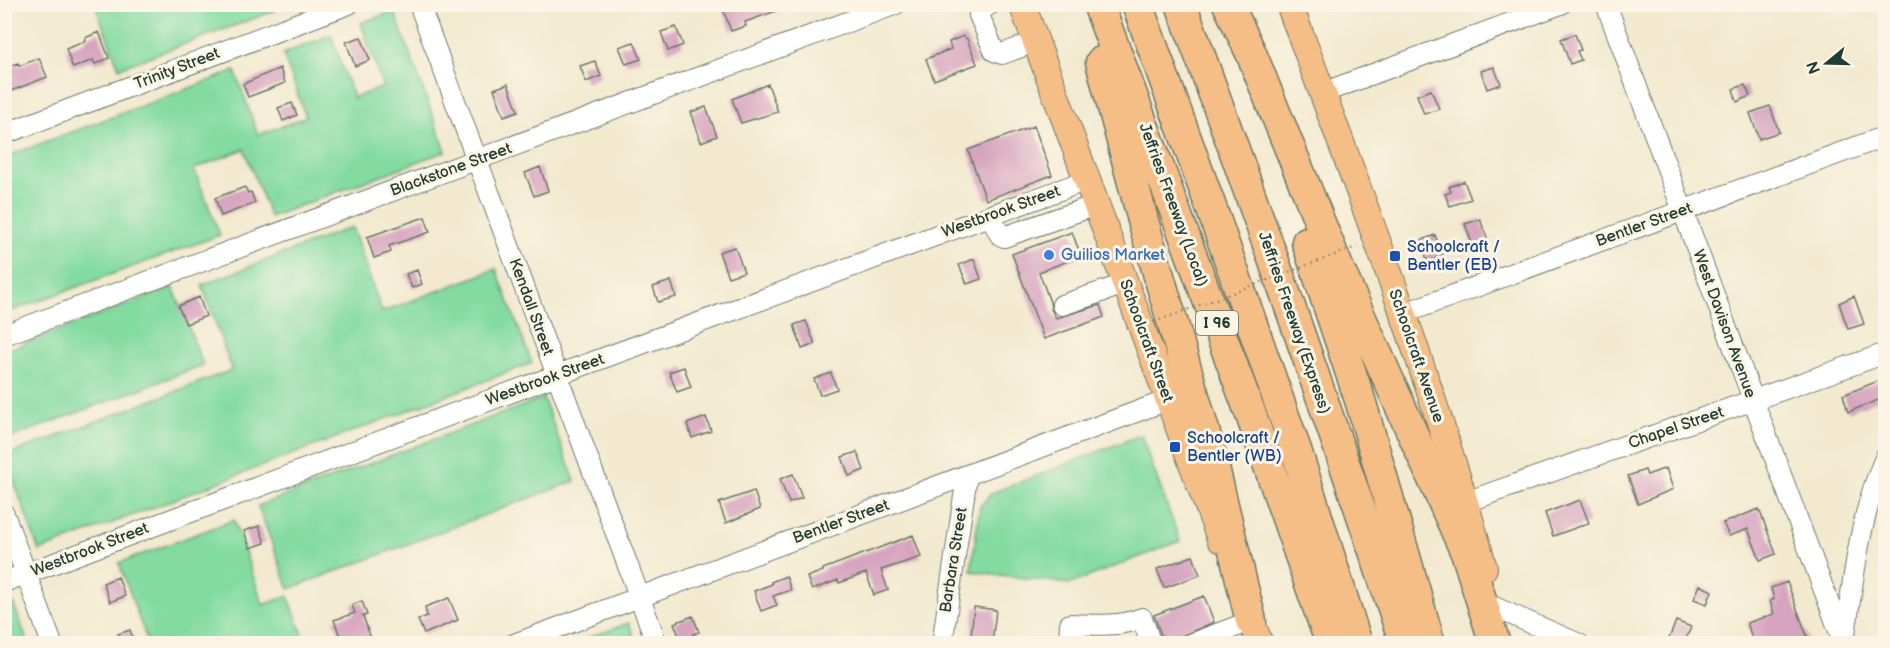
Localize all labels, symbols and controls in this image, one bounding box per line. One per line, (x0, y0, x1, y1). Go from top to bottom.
north arrow (1797, 33, 1857, 93)
street label: Trinity Street (132, 44, 223, 94)
text: N (1803, 59, 1825, 76)
street label: Jeffries Freeway (Local) (1135, 121, 1211, 289)
street label: Blackstone Street (388, 139, 514, 201)
street label: Westbrook Street (939, 182, 1063, 242)
street label: Bentler Street (1593, 199, 1695, 251)
street label: Jeffries Freeway (Express) (1254, 229, 1334, 417)
place label: Schoolcraft / Bentler (EB) (1407, 238, 1500, 275)
place label: Guilios Market (1061, 246, 1165, 265)
street label: West Davison Avenue (1688, 247, 1760, 401)
marker: Guilios Market (1042, 248, 1056, 262)
marker: Schoolcraft / Bentler (EB) (1388, 249, 1402, 263)
street label: Kendall Street (505, 256, 557, 358)
street label: Schoolcraft Street (1115, 277, 1177, 405)
street label: Schoolcraft Avenue (1384, 287, 1448, 426)
road number: I 96 (1196, 311, 1238, 335)
street label: Westbrook Street (483, 350, 607, 410)
street label: Chapel Street (1626, 403, 1726, 453)
place label: Schoolcraft / Bentler (WB) (1187, 429, 1282, 466)
marker: Schoolcraft / Bentler (WB) (1168, 440, 1182, 454)
street label: Bentler Street (790, 496, 892, 548)
street label: Barbara Street (936, 506, 972, 614)
street label: Westbrook Street (29, 519, 152, 581)

